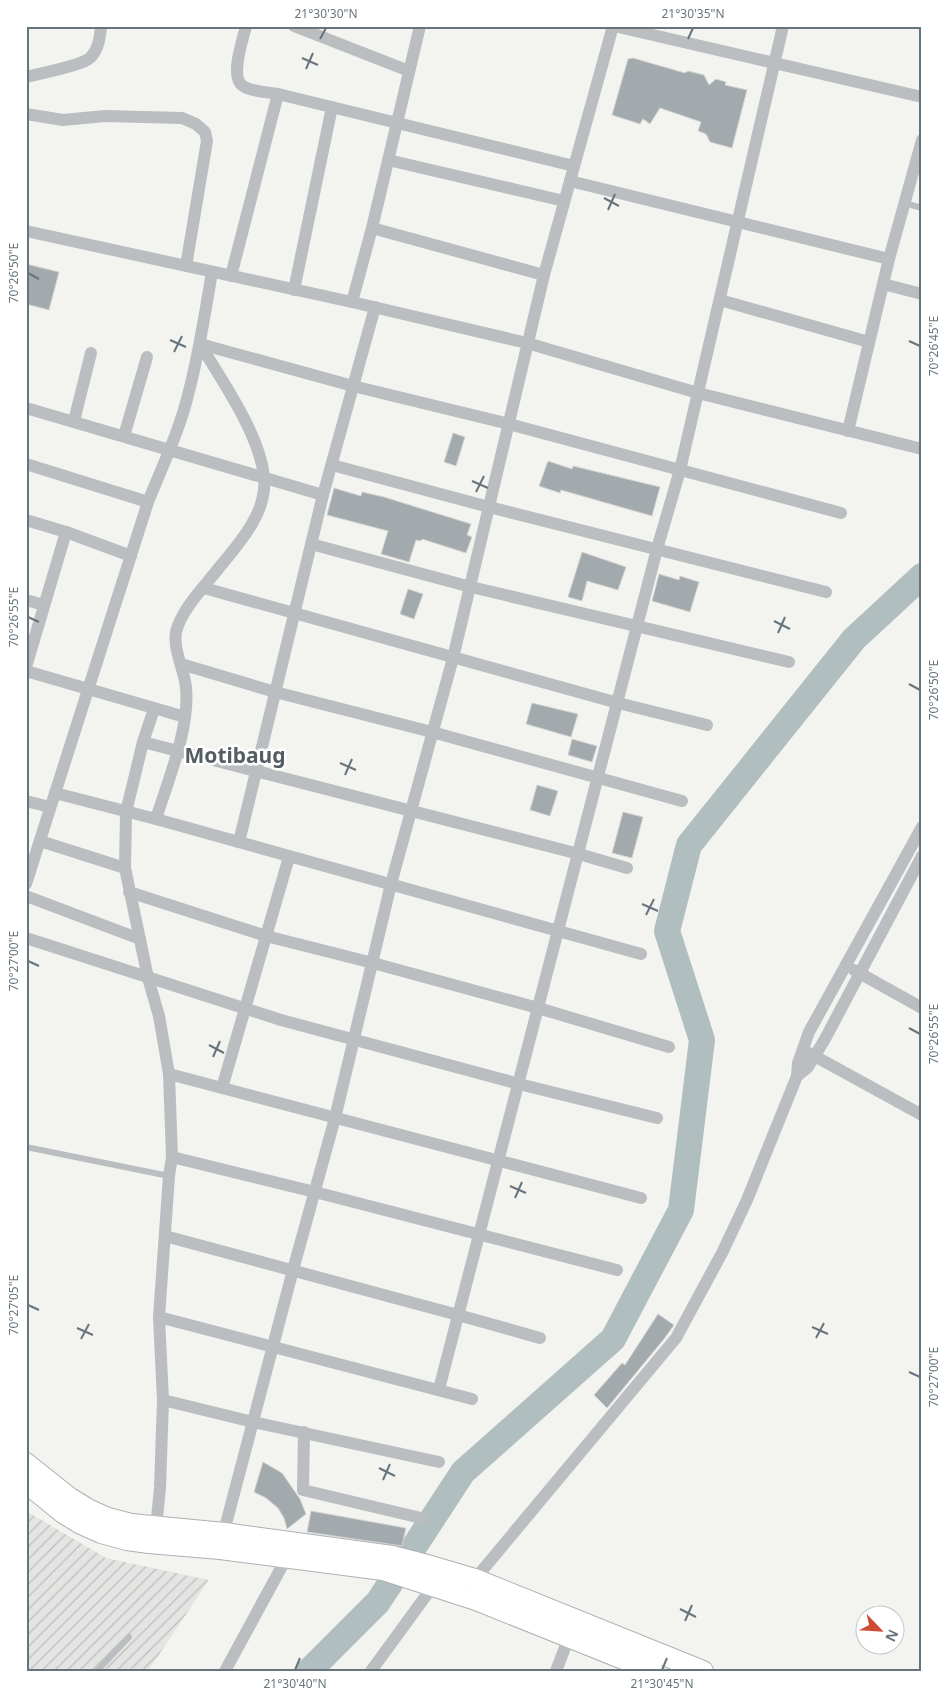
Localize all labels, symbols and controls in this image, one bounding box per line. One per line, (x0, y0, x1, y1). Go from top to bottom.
text: 21°30'30"N (294, 5, 358, 22)
text: 21°30'35"N (661, 5, 725, 22)
text: 70°26'50"E (5, 243, 22, 303)
text: 70°26'45"E (925, 316, 942, 376)
text: 70°26'55"E (5, 587, 22, 647)
text: 70°26'50"E (925, 660, 942, 720)
district label: Motibaug (184, 741, 286, 769)
text: 70°27'00"E (5, 931, 22, 991)
text: 70°26'55"E (925, 1004, 942, 1064)
text: 70°27'05"E (5, 1275, 22, 1335)
text: 70°27'00"E (925, 1347, 942, 1407)
north arrow (856, 1604, 906, 1654)
text: N (881, 1627, 903, 1645)
text: 21°30'40"N (263, 1675, 327, 1692)
text: 21°30'45"N (630, 1675, 694, 1692)

